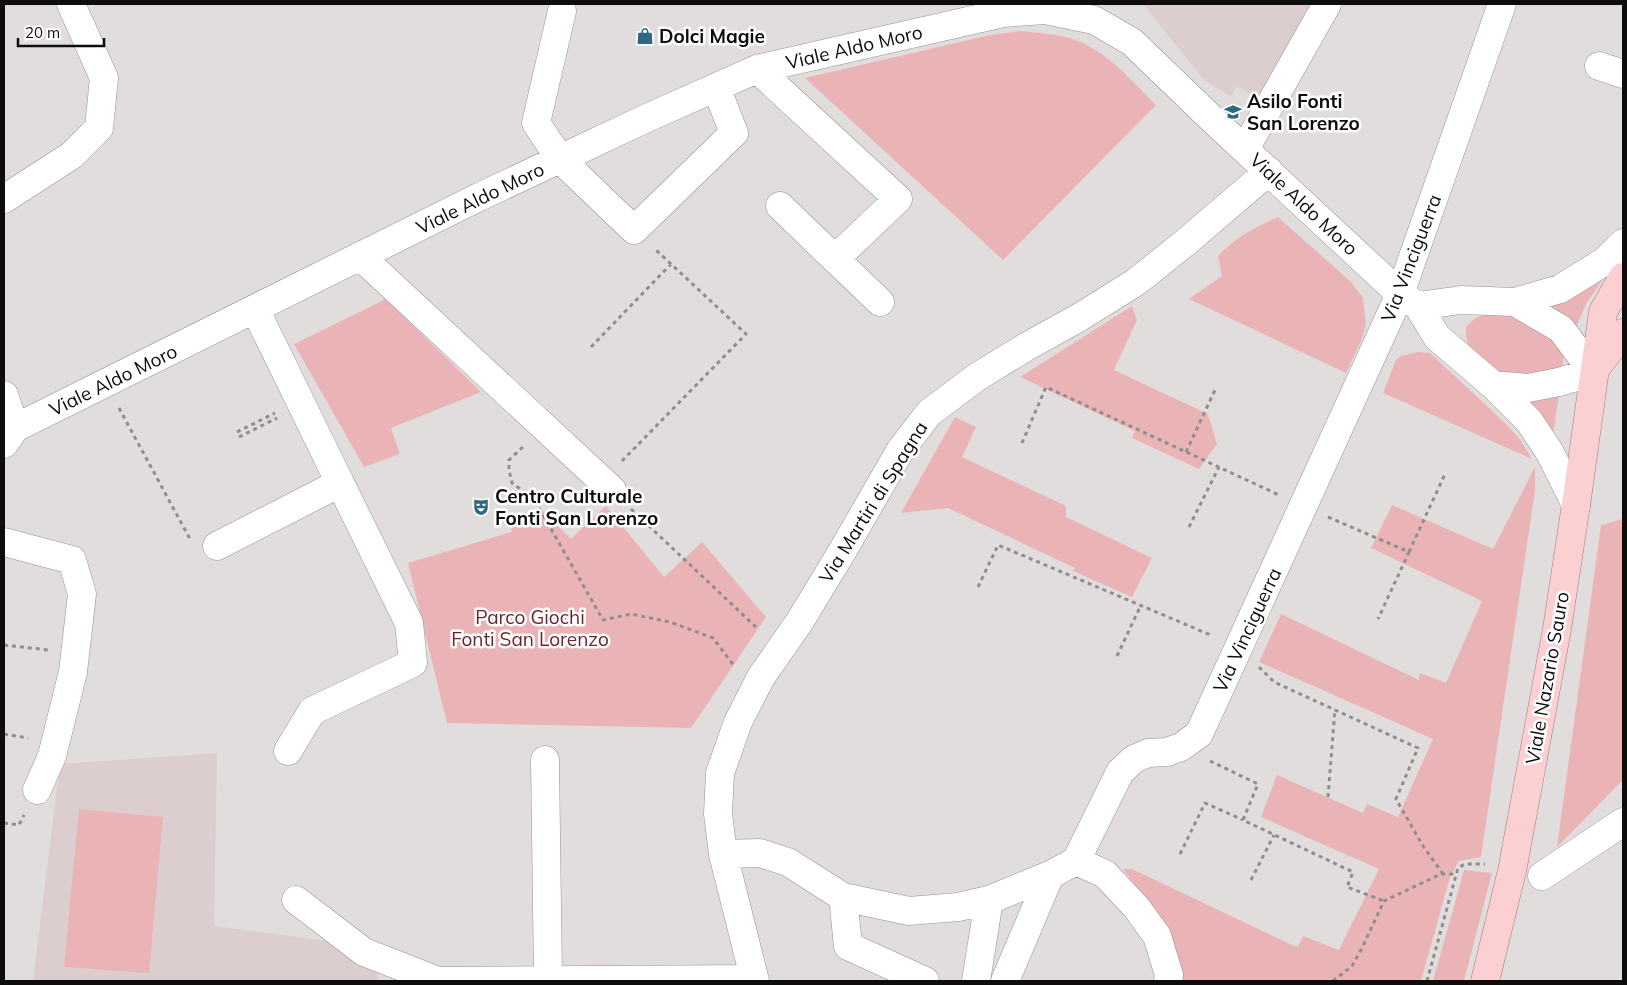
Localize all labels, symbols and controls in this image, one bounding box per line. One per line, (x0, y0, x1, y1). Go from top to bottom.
scale bar (18, 15, 104, 47)
street label: Viale Aldo Moro (783, 20, 925, 74)
text: 20 m (25, 23, 60, 42)
place label: Dolci Magie (659, 24, 765, 48)
shop icon: Dolci Magie (635, 26, 655, 46)
place label: Asilo Fonti San Lorenzo (1247, 89, 1360, 135)
school or university icon: Asilo Fonti San Lorenzo (1223, 102, 1243, 122)
street label: Viale Aldo Moro (1245, 148, 1363, 260)
street label: Viale Aldo Moro (412, 157, 548, 239)
street label: Via Vinciguerra (1376, 191, 1446, 325)
street label: Viale Aldo Moro (45, 339, 181, 421)
street label: Via Martiri di Spagna (813, 417, 933, 587)
place label: Centro Culturale Fonti San Lorenzo (495, 484, 658, 530)
theatre icon: Centro Culturale Fonti San Lorenzo (471, 497, 491, 517)
street label: Via Vinciguerra (1208, 564, 1286, 696)
street label: Viale Nazario Sauro (1520, 590, 1574, 766)
park label: Parco Giochi Fonti San Lorenzo (451, 605, 609, 651)

